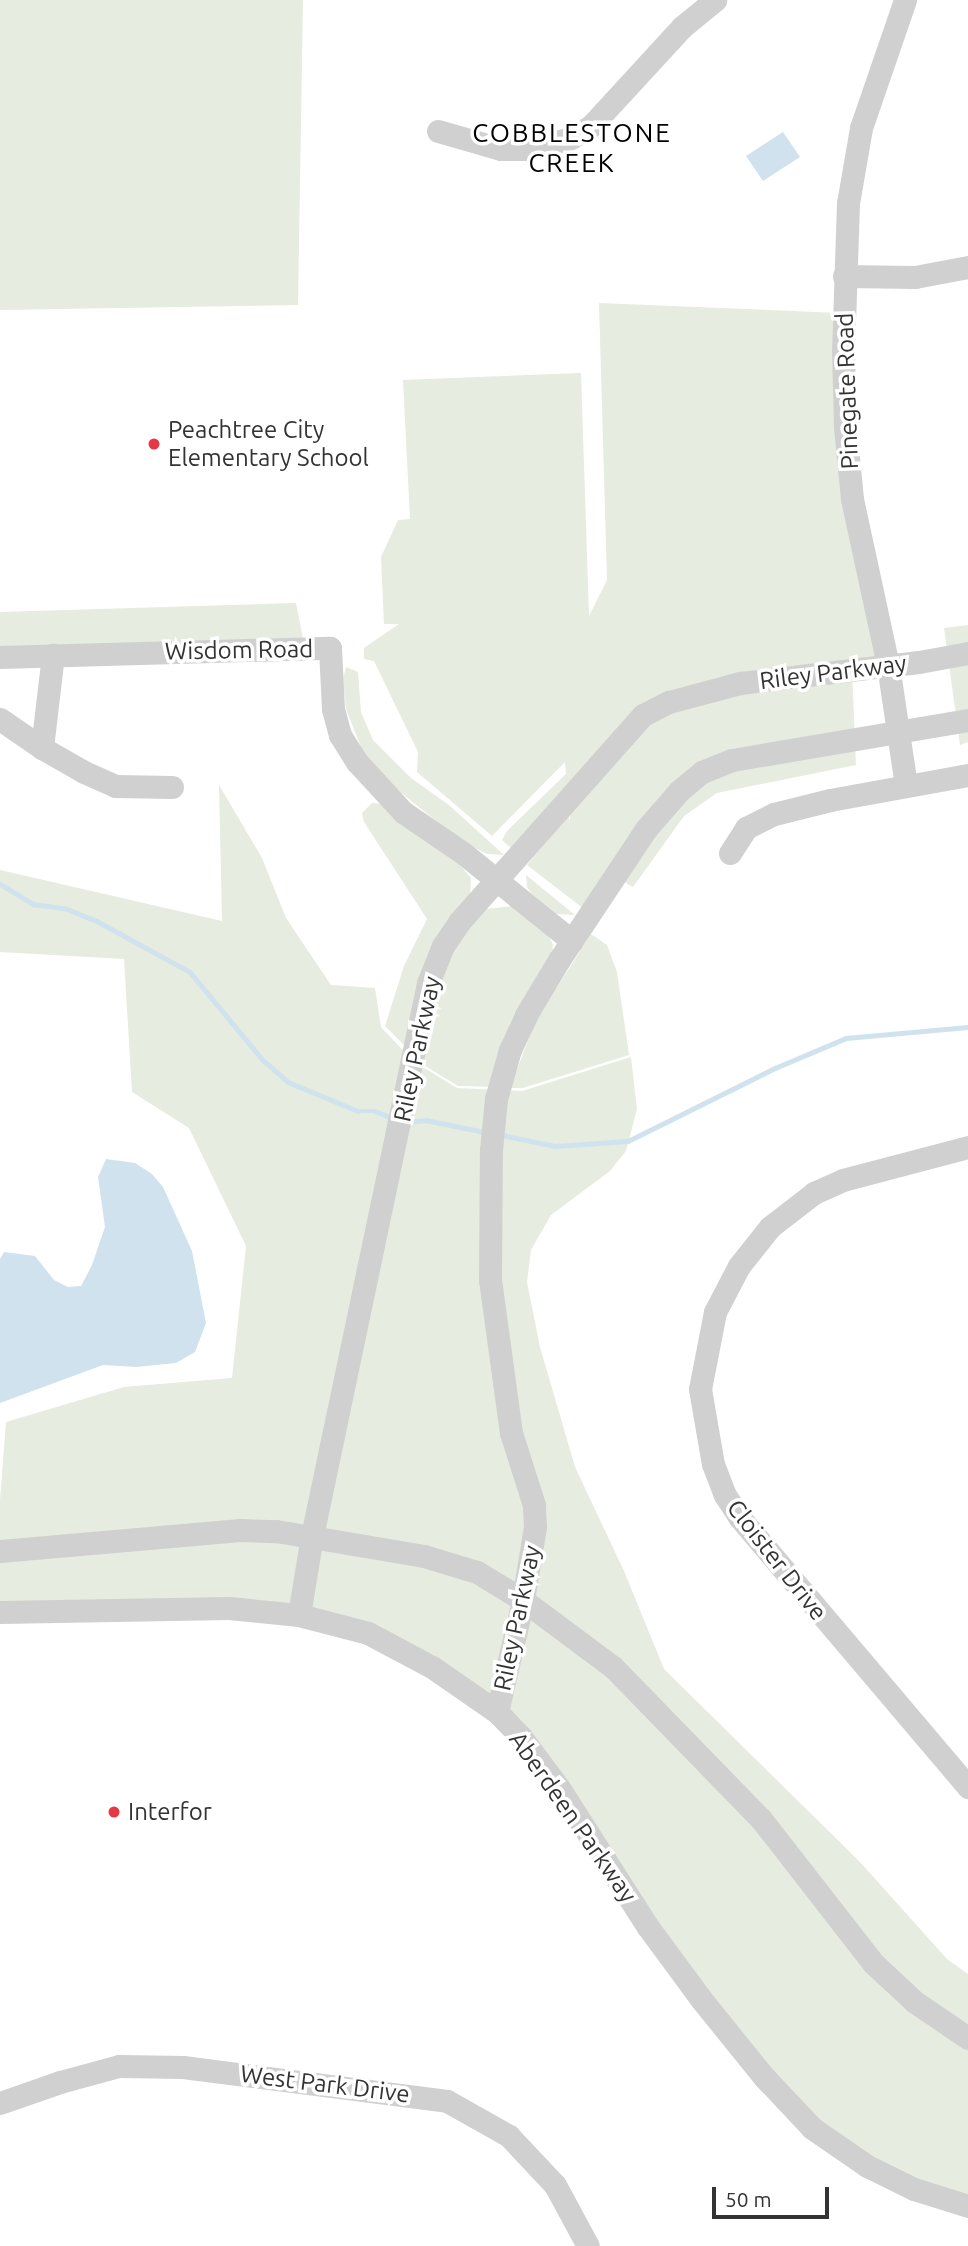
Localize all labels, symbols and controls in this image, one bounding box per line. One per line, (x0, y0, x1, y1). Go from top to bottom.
district label: COBBLESTONE CREEK (474, 117, 670, 178)
street label: Pinegate Road (830, 312, 864, 470)
place label: Peachtree City Elementary School (168, 416, 369, 472)
marker: Peachtree City Elementary School (146, 436, 162, 452)
street label: Wisdom Road (164, 634, 314, 666)
street label: Riley Parkway (758, 649, 908, 695)
street label: Riley Parkway (388, 974, 446, 1124)
street label: Cloister Drive (721, 1494, 833, 1626)
street label: Riley Parkway (488, 1543, 546, 1693)
street label: Aberdeen Parkway (503, 1726, 643, 1908)
place label: Interfor (128, 1798, 212, 1826)
marker: Interfor (106, 1804, 122, 1820)
street label: West Park Drive (239, 2059, 411, 2109)
scale bar (716, 2172, 833, 2216)
text: 50 m (725, 2187, 772, 2211)

